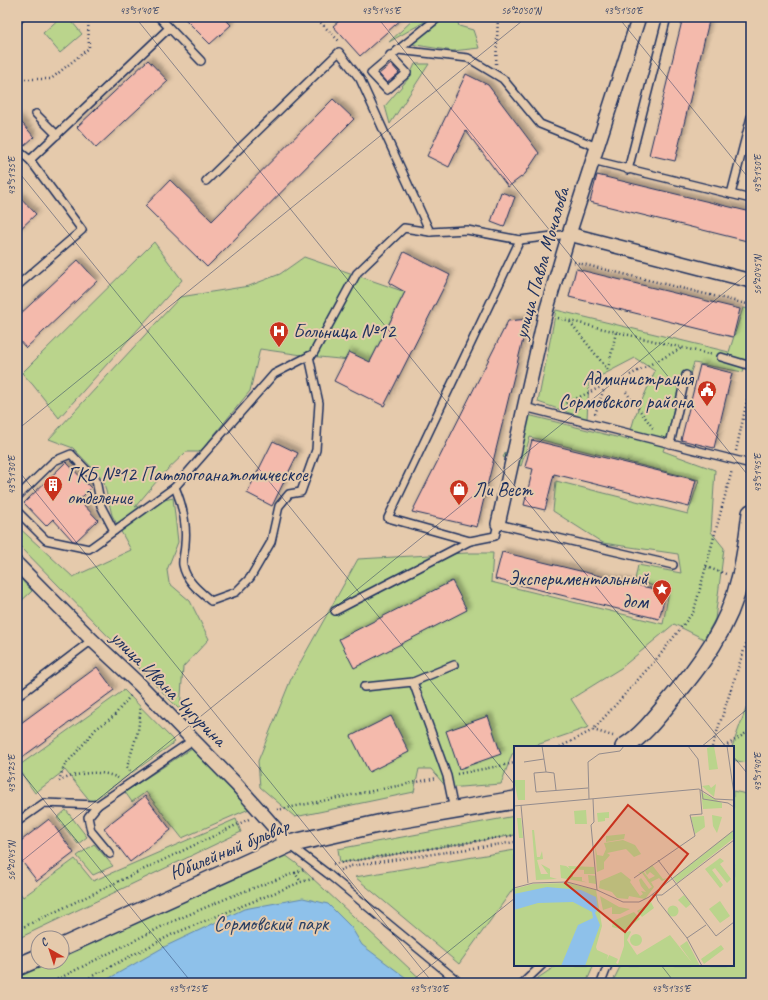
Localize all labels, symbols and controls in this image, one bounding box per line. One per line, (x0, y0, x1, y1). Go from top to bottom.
text: 43°51'40"E (120, 4, 160, 17)
text: 43°51'45"E (362, 4, 402, 17)
text: 56°20'50"N (501, 4, 543, 17)
text: 43°51'50"E (604, 4, 644, 17)
text: 43°51'50"E (751, 153, 764, 193)
text: 43°51'35"E (5, 155, 18, 195)
street label: улица Павла Мочалова (508, 183, 575, 343)
text: 56°20'45"N (751, 253, 764, 295)
place label: Больница №12 (293, 319, 397, 344)
hospital icon: Больница №12 (268, 320, 290, 348)
place label: Администрация Сормовского района (559, 366, 695, 414)
public building icon: Администрация Сормовского района (696, 379, 718, 407)
text: 43°51'45"E (751, 452, 764, 492)
text: 43°51'30"E (5, 454, 18, 494)
place label: ГКБ №12 Патологоанатомическое отделение (67, 462, 309, 510)
building icon: ГКБ №12 Патологоанатомическое отделение (42, 474, 64, 502)
place label: Ли Вест (473, 477, 534, 502)
shop icon: Ли Вест (448, 478, 470, 506)
place label: Экспериментальный дом (508, 566, 650, 614)
place icon: Экспериментальный дом (651, 578, 673, 606)
street label: улица Ивана Чугурина (105, 624, 233, 753)
inset map (514, 746, 734, 966)
text: 43°51'40"E (751, 751, 764, 791)
text: 43°51'25"E (5, 753, 18, 793)
street label: Юбилейный бульвар (166, 813, 294, 886)
text: 56°20'45"N (5, 839, 18, 881)
park label: Сормовский парк (214, 911, 330, 936)
north arrow (30, 930, 70, 970)
text: С (37, 934, 51, 949)
text: 43°51'25"E (169, 982, 209, 995)
text: 43°51'30"E (410, 982, 450, 995)
text: 43°51'35"E (652, 982, 692, 995)

